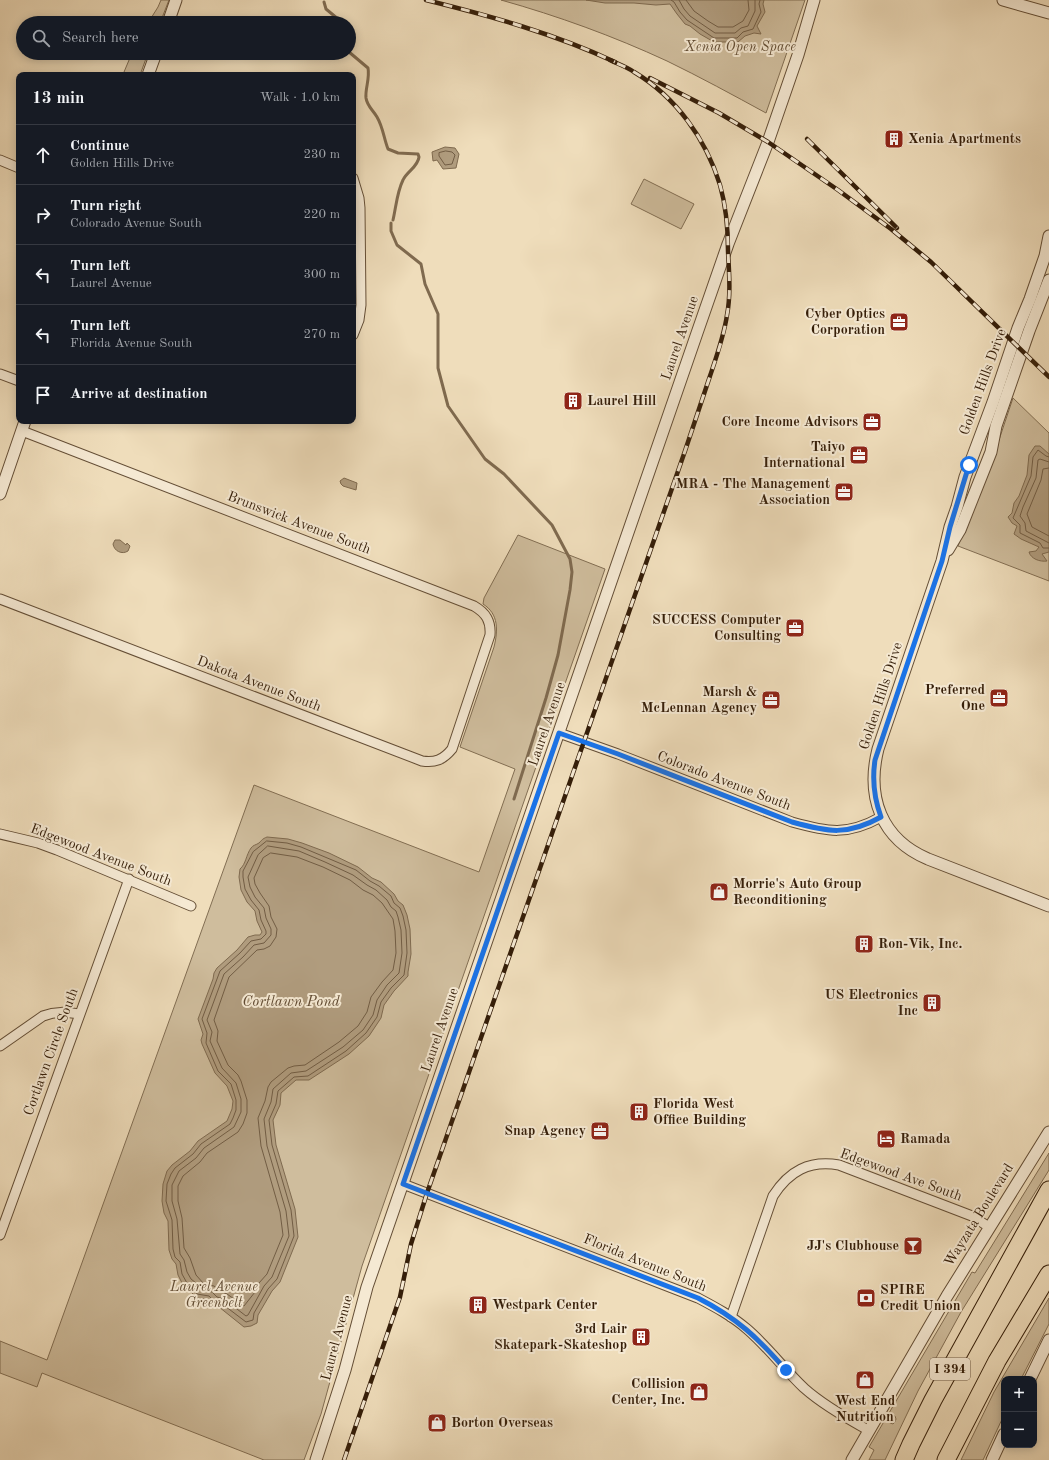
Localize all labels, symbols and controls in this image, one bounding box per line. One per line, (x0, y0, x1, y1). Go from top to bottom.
search box (16, 16, 356, 60)
icon: search (30, 27, 52, 49)
text: Search here (62, 31, 139, 46)
park label: Xenia Open Space (684, 40, 796, 55)
text: 13 min (32, 90, 85, 107)
text: Walk · 1.0 km (260, 91, 340, 104)
building icon: Xenia Apartments (883, 128, 905, 150)
place label: Xenia Apartments (908, 132, 1021, 146)
text: Continue (70, 139, 129, 154)
icon: ahead (32, 144, 54, 166)
text: 230 m (303, 148, 340, 161)
text: Golden Hills Drive (70, 157, 174, 170)
text: Turn right (70, 199, 141, 214)
icon: right (32, 204, 54, 226)
text: 220 m (303, 208, 340, 221)
text: Colorado Avenue South (70, 217, 202, 230)
text: Turn left (70, 259, 130, 274)
icon: left (32, 264, 54, 286)
text: 300 m (303, 268, 340, 281)
text: Laurel Avenue (70, 277, 152, 290)
street label: Laurel Avenue (659, 294, 701, 382)
place label: Cyber Optics Corporation (805, 307, 885, 337)
office icon: Cyber Optics Corporation (888, 311, 910, 333)
text: Turn left (70, 319, 130, 334)
icon: left (32, 324, 54, 346)
street label: Golden Hills Drive (957, 327, 1009, 437)
text: 270 m (303, 328, 340, 341)
text: Florida Avenue South (70, 337, 192, 350)
icon: arrive (32, 384, 54, 406)
text: Arrive at destination (70, 387, 208, 402)
building icon: Laurel Hill (562, 390, 584, 412)
place label: Laurel Hill (587, 394, 656, 408)
office icon: Core Income Advisors (861, 411, 883, 433)
place label: Core Income Advisors (722, 415, 858, 429)
place label: Taiyo International (763, 440, 845, 470)
office icon: Taiyo International (848, 444, 870, 466)
route start (960, 456, 978, 474)
place label: MRA - The Management Association (676, 477, 830, 507)
office icon: MRA - The Management Association (833, 481, 855, 503)
street label: Brunswick Avenue South (225, 489, 373, 557)
place label: SUCCESS Computer Consulting (652, 613, 781, 643)
office icon: SUCCESS Computer Consulting (784, 617, 806, 639)
street label: Golden Hills Drive (857, 641, 905, 751)
street label: Dakota Avenue South (195, 654, 323, 714)
street label: Laurel Avenue (526, 680, 568, 768)
place label: Preferred One (925, 683, 985, 713)
place label: Marsh & McLennan Agency (641, 685, 757, 715)
office icon: Preferred One (988, 687, 1010, 709)
office icon: Marsh & McLennan Agency (760, 689, 782, 711)
street label: Colorado Avenue South (655, 749, 793, 813)
street label: Edgewood Avenue South (28, 822, 174, 889)
place label: Morrie's Auto Group Reconditioning (733, 877, 862, 907)
shop icon: Morrie's Auto Group Reconditioning (708, 881, 730, 903)
building icon: Ron-Vik, Inc. (853, 933, 875, 955)
place label: Ron-Vik, Inc. (878, 937, 962, 951)
street label: Cortlawn Circle South (21, 986, 81, 1118)
street label: Laurel Avenue (419, 986, 461, 1074)
place label: US Electronics Inc (824, 988, 918, 1018)
building icon: US Electronics Inc (921, 992, 943, 1014)
water label: Cortlawn Pond (242, 995, 341, 1010)
place label: Florida West Office Building (653, 1097, 746, 1127)
building icon: Florida West Office Building (628, 1101, 650, 1123)
office icon: Snap Agency (589, 1120, 611, 1142)
place label: Snap Agency (504, 1124, 586, 1138)
hotel icon: Ramada (875, 1128, 897, 1150)
place label: Ramada (900, 1132, 950, 1146)
street label: Edgewood Ave South (838, 1146, 964, 1204)
street label: Wayzata Boulevard (942, 1161, 1016, 1269)
street label: Florida Avenue South (581, 1232, 709, 1294)
bar icon: JJ's Clubhouse (902, 1235, 924, 1257)
place label: JJ's Clubhouse (807, 1239, 899, 1253)
park label: Laurel Avenue Greenbelt (169, 1280, 258, 1310)
place label: SPIRE Credit Union (880, 1283, 961, 1313)
bank icon: SPIRE Credit Union (855, 1287, 877, 1309)
street label: Laurel Avenue (319, 1294, 355, 1382)
building icon: Westpark Center (467, 1294, 489, 1316)
place label: Westpark Center (492, 1298, 597, 1312)
place label: 3rd Lair Skatepark-Skateshop (494, 1322, 627, 1352)
building icon: 3rd Lair Skatepark-Skateshop (630, 1326, 652, 1348)
road number: I 394 (930, 1358, 970, 1380)
route end (777, 1361, 795, 1379)
shop icon: West End Nutrition (854, 1369, 876, 1391)
map controls (1001, 1376, 1037, 1448)
button: + (1001, 1376, 1037, 1412)
place label: Collision Center, Inc. (611, 1377, 685, 1407)
shop icon: Collision Center, Inc. (688, 1381, 710, 1403)
place label: West End Nutrition (835, 1394, 896, 1424)
shop icon: Borton Overseas (426, 1412, 448, 1434)
button: − (1001, 1412, 1037, 1448)
place label: Borton Overseas (451, 1416, 553, 1430)

